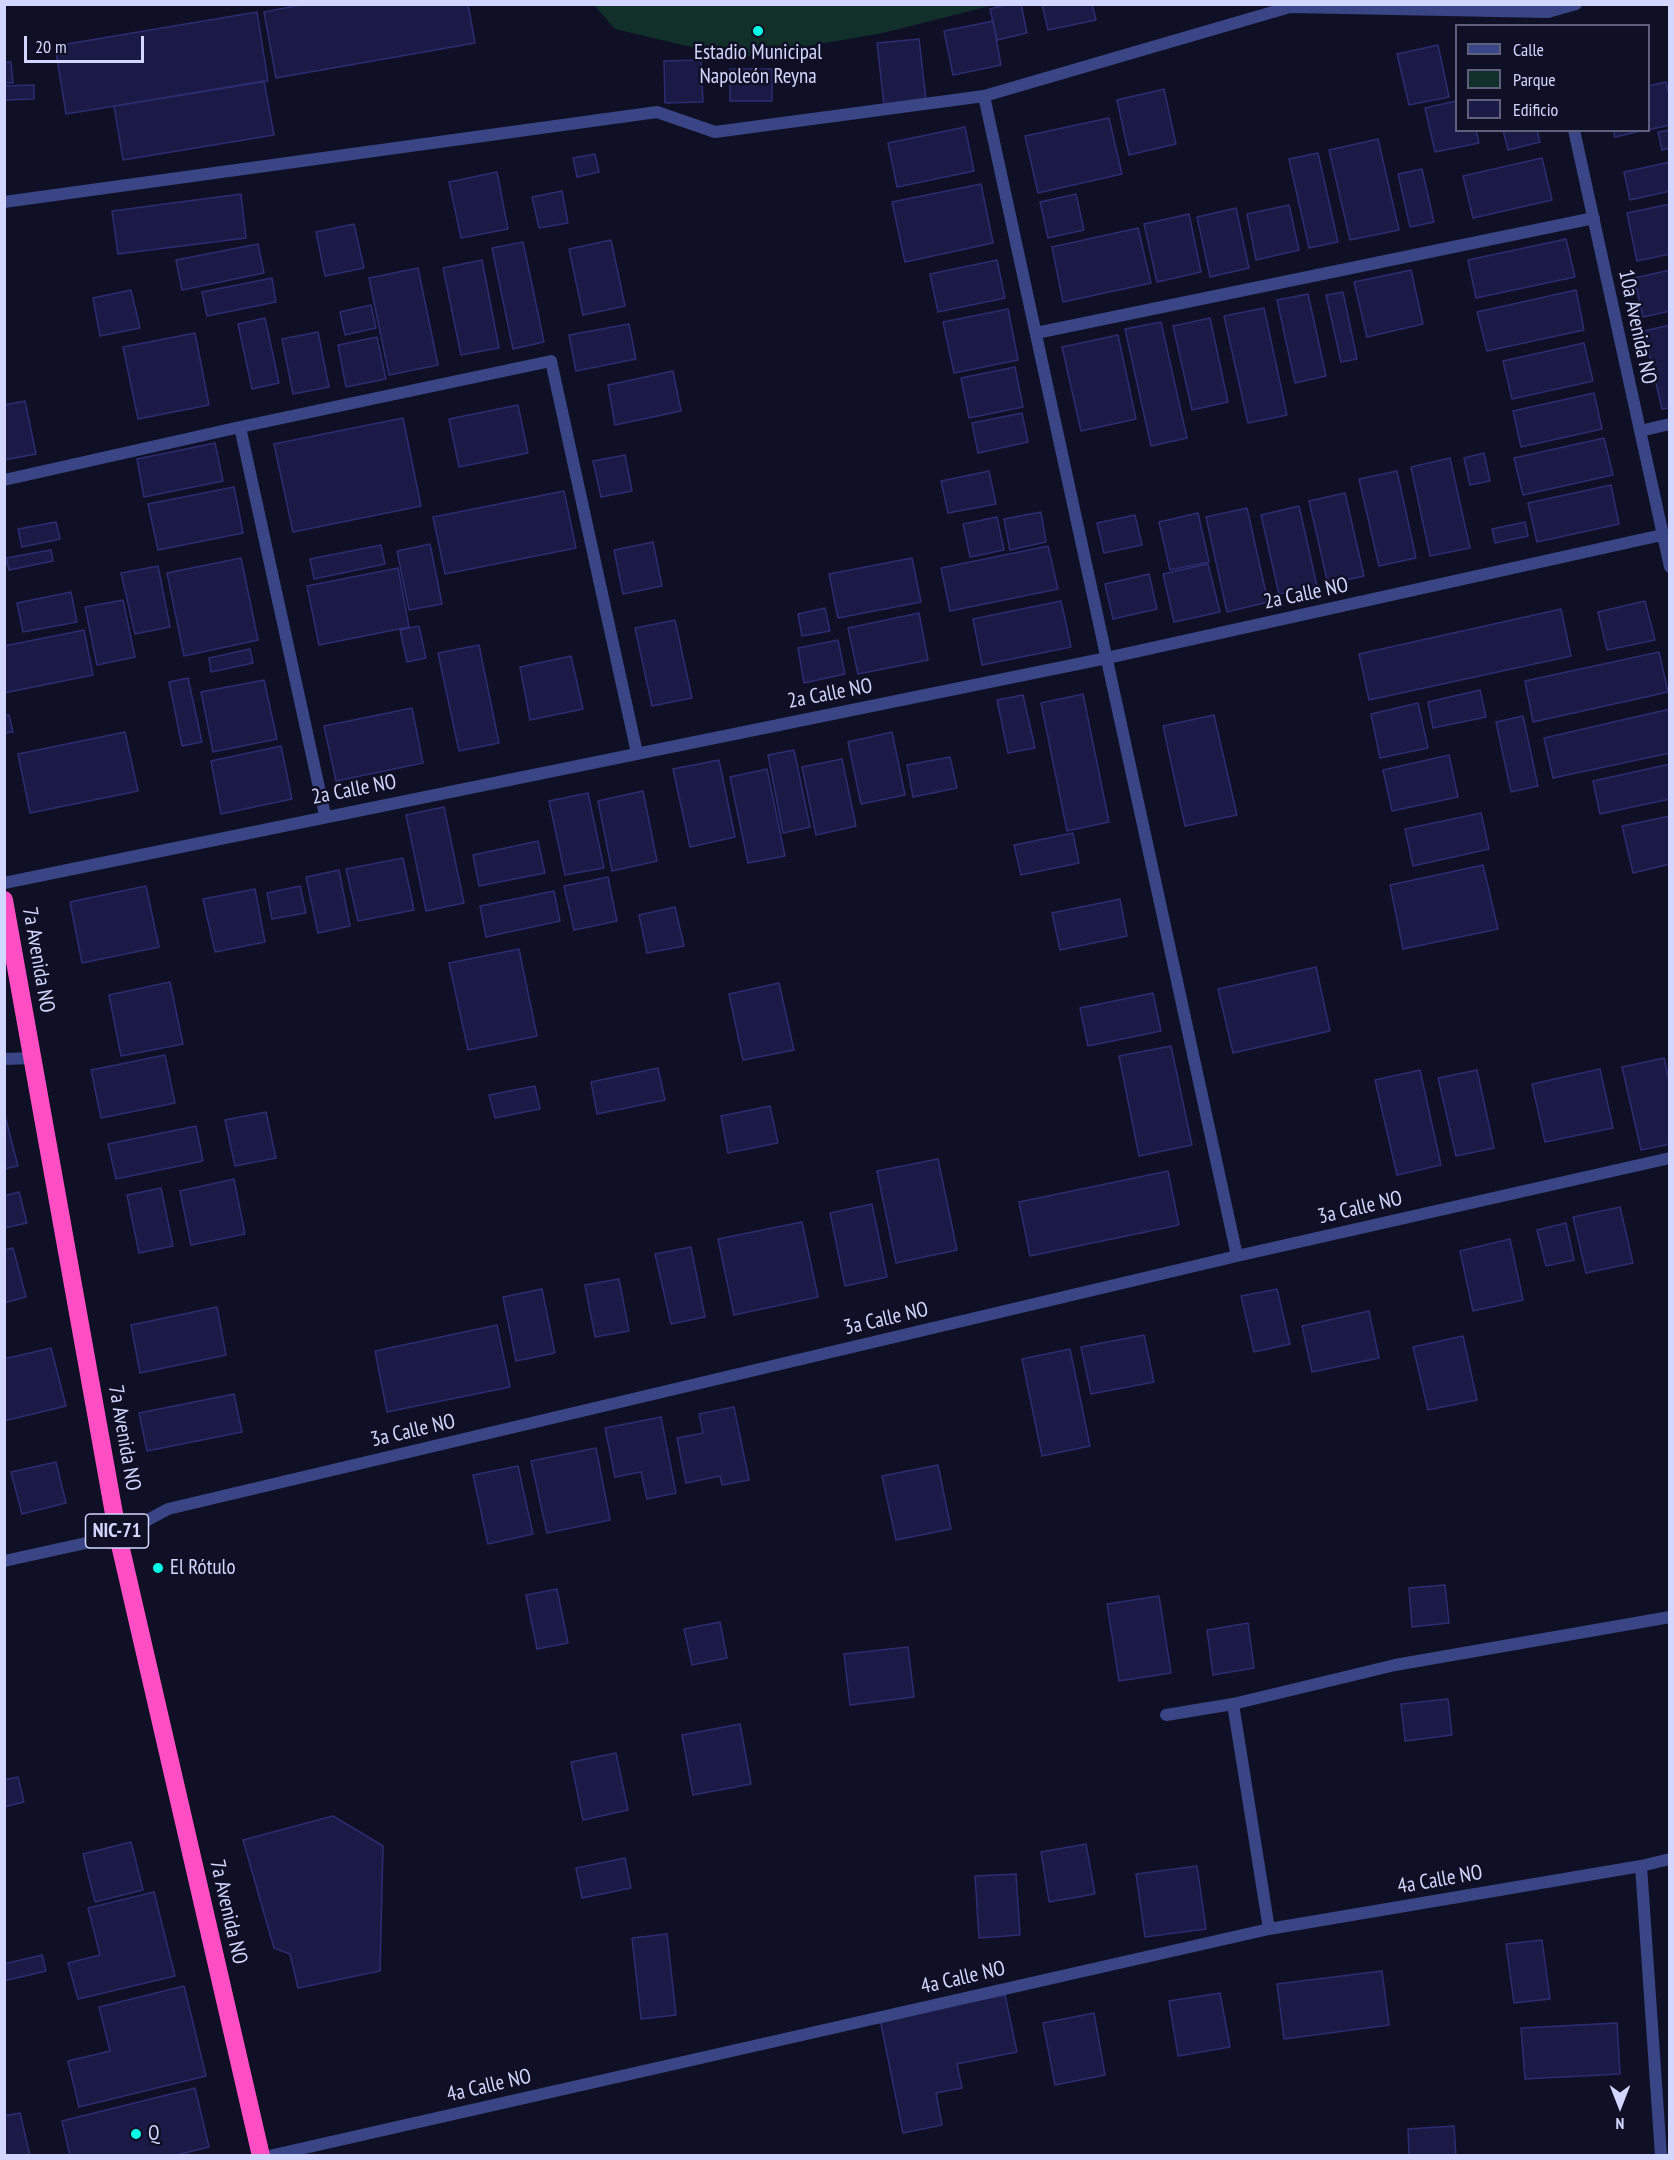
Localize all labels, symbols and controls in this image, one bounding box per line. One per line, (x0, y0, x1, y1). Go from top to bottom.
scale bar (27, 24, 147, 62)
marker: Estadio Municipal Napoleón Reyna (751, 24, 765, 38)
legend (1455, 24, 1650, 132)
text: 20 m (35, 35, 67, 58)
text: Calle (1513, 38, 1544, 61)
place label: Estadio Municipal Napoleón Reyna (694, 40, 822, 90)
text: Parque (1513, 68, 1556, 91)
text: Edificio (1513, 98, 1558, 121)
street label: 10a Avenida NO (1613, 267, 1661, 387)
street label: 2a Calle NO (1261, 573, 1351, 615)
street label: 2a Calle NO (785, 673, 875, 715)
street label: 2a Calle NO (309, 769, 399, 811)
street label: 7a Avenida NO (16, 905, 60, 1015)
street label: 3a Calle NO (1315, 1186, 1405, 1230)
street label: 3a Calle NO (841, 1297, 931, 1341)
street label: 7a Avenida NO (102, 1383, 146, 1493)
street label: 3a Calle NO (368, 1409, 458, 1453)
road number: NIC-71 (86, 1514, 148, 1548)
place label: El Rótulo (170, 1555, 236, 1581)
marker: El Rótulo (151, 1561, 165, 1575)
street label: 7a Avenida NO (204, 1857, 252, 1967)
street label: 4a Calle NO (1396, 1860, 1484, 1900)
street label: 4a Calle NO (918, 1956, 1008, 2000)
street label: 4a Calle NO (444, 2064, 534, 2108)
north arrow (1590, 2076, 1650, 2136)
text: N (1616, 2114, 1624, 2134)
place label: Q (148, 2121, 160, 2147)
marker: Q (129, 2127, 143, 2141)

